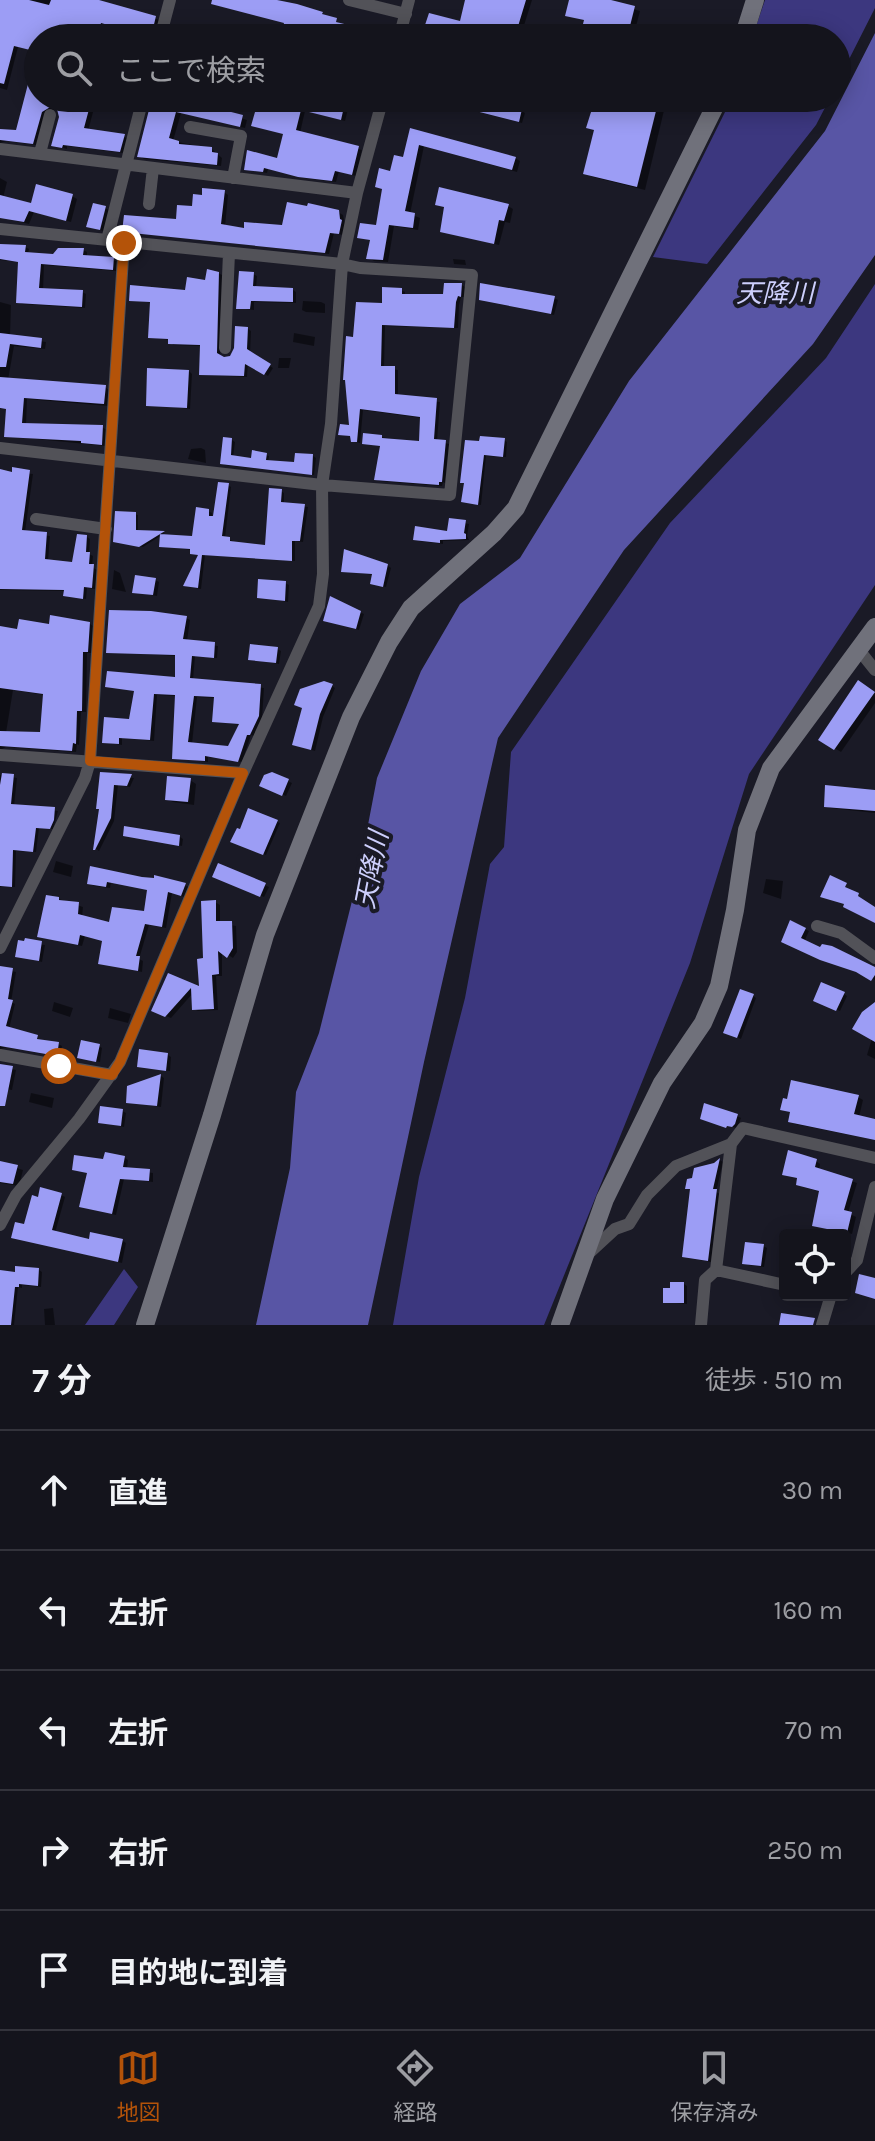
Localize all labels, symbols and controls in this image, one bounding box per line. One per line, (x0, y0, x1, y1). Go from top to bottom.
search box (24, 24, 851, 112)
icon: search (52, 46, 96, 90)
text: ここで検索 (116, 53, 266, 89)
route end (106, 225, 142, 261)
water label: 天降川 (736, 278, 817, 309)
water label: 天降川 (349, 826, 395, 911)
route start (41, 1048, 77, 1084)
map controls (779, 1229, 851, 1301)
button: locate (779, 1229, 851, 1301)
text: 7 分 (32, 1361, 92, 1401)
text: 徒歩 · 510 m (705, 1365, 843, 1396)
icon: ahead (32, 1468, 76, 1512)
text: 直進 (108, 1475, 168, 1511)
text: 30 m (782, 1475, 843, 1506)
icon: left (32, 1588, 76, 1632)
text: 左折 (108, 1595, 168, 1631)
text: 160 m (774, 1595, 843, 1626)
icon: left (32, 1708, 76, 1752)
text: 左折 (108, 1715, 168, 1751)
text: 70 m (785, 1715, 843, 1746)
icon: right (32, 1828, 76, 1872)
text: 右折 (108, 1835, 168, 1871)
text: 250 m (767, 1835, 843, 1866)
icon: arrive (32, 1948, 76, 1992)
text: 目的地に到着 (108, 1955, 288, 1991)
tab: 地図 (116, 2046, 161, 2126)
tab: 経路 (393, 2046, 438, 2126)
tab: 保存済み (670, 2046, 759, 2126)

